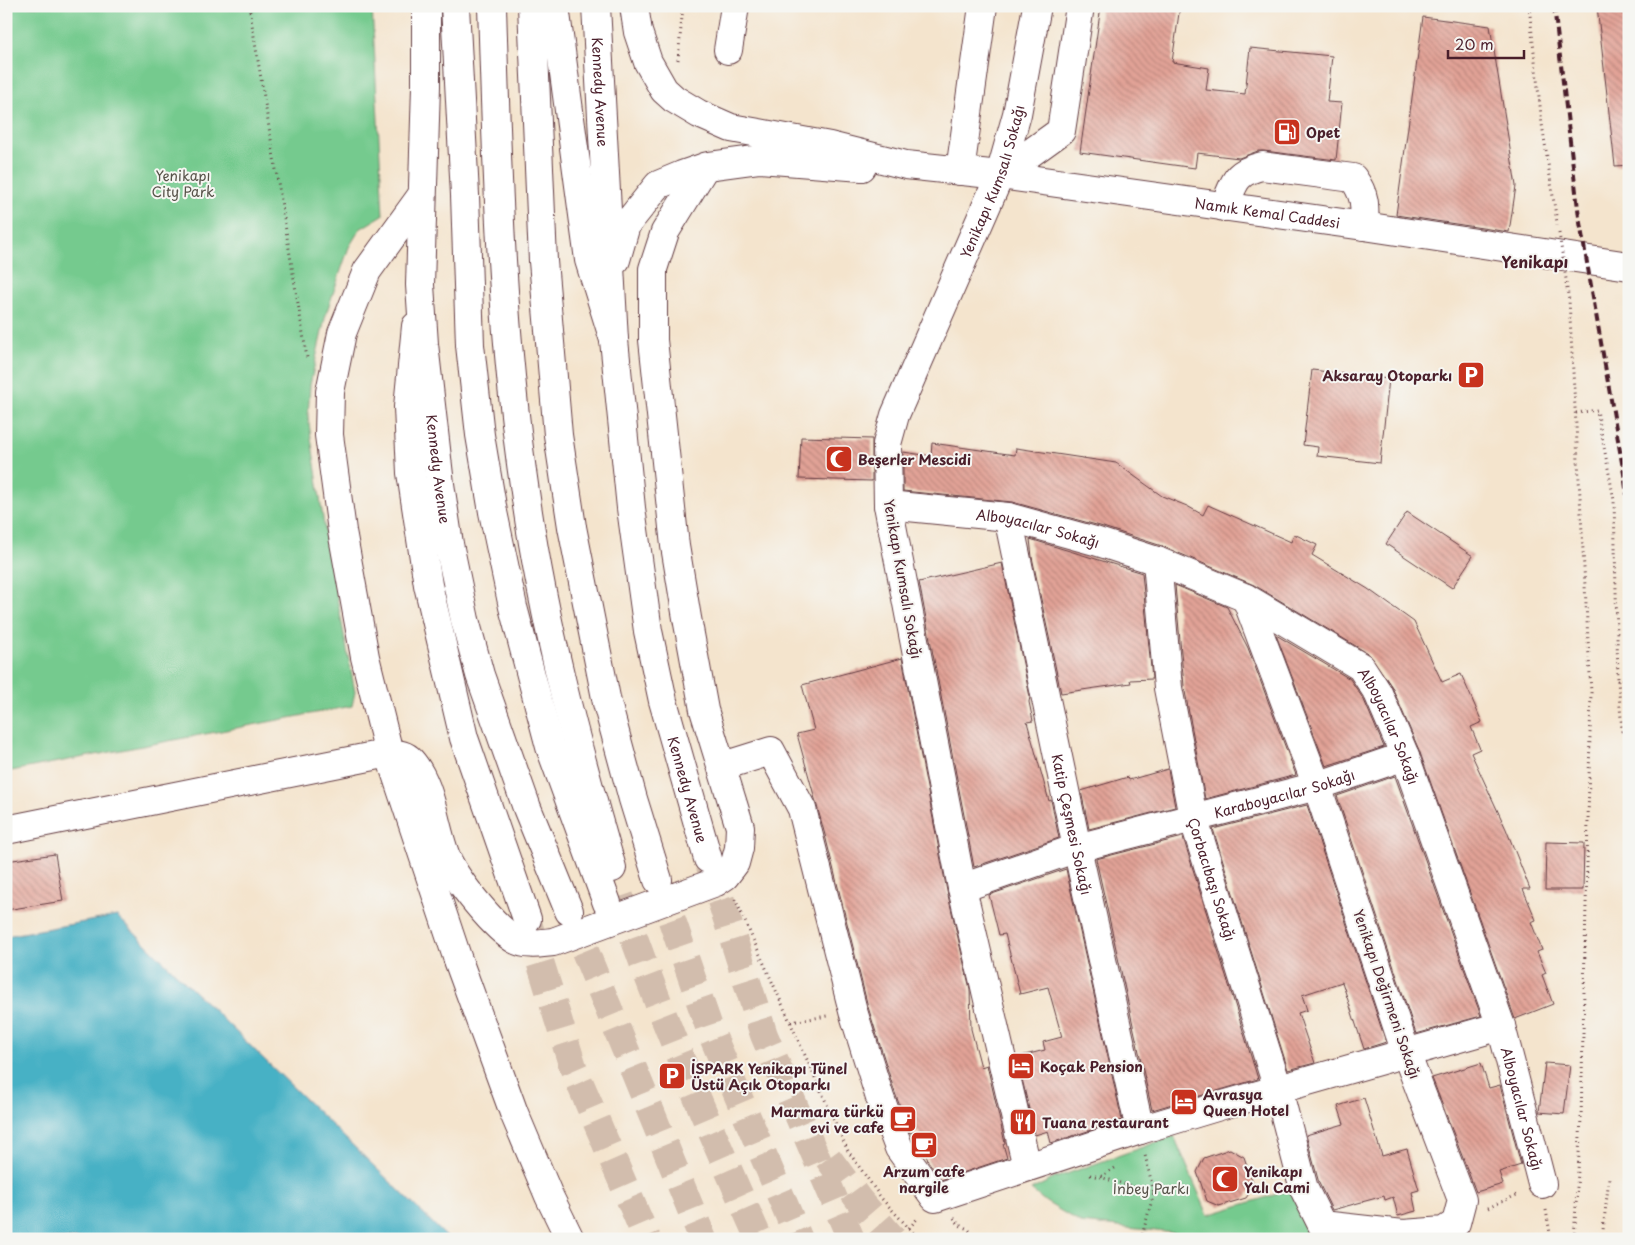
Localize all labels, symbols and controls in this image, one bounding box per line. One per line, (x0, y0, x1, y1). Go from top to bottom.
scale bar (1448, 28, 1524, 60)
text: 20 m (1455, 32, 1494, 55)
street label: Kennedy Avenue (587, 36, 614, 148)
street label: Yenikapı Kumsalı Sokağı (954, 103, 1029, 261)
fuel station icon: Opet (1272, 117, 1302, 147)
place label: Opet (1306, 122, 1340, 143)
park label: Yenikapı City Park (151, 165, 215, 202)
street label: Namık Kemal Caddesi (1193, 192, 1341, 233)
district label: Yenikapı (1502, 249, 1568, 273)
parking icon: Aksaray Otoparkı (1456, 360, 1486, 390)
place label: Aksaray Otoparkı (1322, 365, 1452, 386)
street label: Kennedy Avenue (422, 413, 456, 525)
mosque icon: Beşerler Mescidi (824, 444, 854, 474)
place label: Beşerler Mescidi (858, 449, 971, 470)
street label: Yenikapı Kumsalı Sokağı (879, 498, 927, 660)
street label: Alboyacılar Sokağı (975, 503, 1103, 552)
street label: Alboyacılar Sokağı (1353, 663, 1425, 787)
street label: Kennedy Avenue (663, 734, 713, 845)
street label: Katip Çeşmesi Sokağı (1047, 752, 1098, 897)
street label: Karaboyacılar Sokağı (1211, 763, 1357, 823)
street label: Çorbacıbaşı Sokağı (1183, 815, 1242, 944)
street label: Yenikapı Değirmeni Sokağı (1348, 906, 1426, 1082)
street label: Alboyacılar Sokağı (1496, 1045, 1549, 1173)
hotel icon: Koçak Pension (1006, 1051, 1036, 1081)
place label: Koçak Pension (1040, 1056, 1143, 1077)
place label: İSPARK Yenikapı Tünel Üstü Açık Otoparkı (691, 1058, 847, 1095)
parking icon: İSPARK Yenikapı Tünel Üstü Açık Otoparkı (657, 1061, 687, 1091)
place label: Avrasya Queen Hotel (1203, 1084, 1289, 1121)
hotel icon: Avrasya Queen Hotel (1169, 1087, 1199, 1117)
place label: Marmara türkü evi ve cafe (771, 1101, 884, 1138)
cafe icon: Marmara türkü evi ve cafe (888, 1104, 918, 1134)
restaurant icon: Tuana restaurant (1008, 1107, 1038, 1137)
place label: Tuana restaurant (1042, 1112, 1169, 1133)
cafe icon: Arzum cafe nargile (909, 1130, 939, 1160)
place label: Arzum cafe nargile (882, 1161, 965, 1198)
place label: Yenikapı Yalı Cami (1244, 1161, 1310, 1198)
mosque icon: Yenikapı Yalı Cami (1210, 1164, 1240, 1194)
park label: İnbey Parkı (1113, 1178, 1189, 1199)

